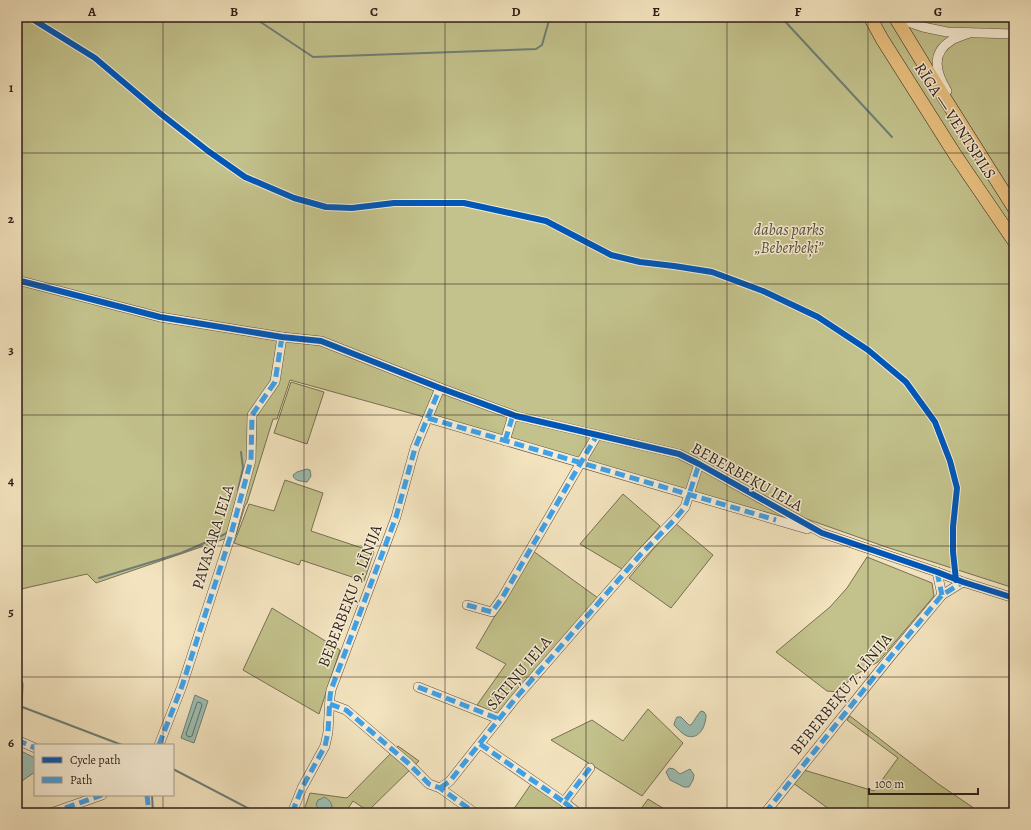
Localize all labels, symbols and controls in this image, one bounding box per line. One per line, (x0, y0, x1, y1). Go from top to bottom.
text: A (87, 3, 97, 20)
text: B (230, 3, 238, 20)
text: C (370, 3, 378, 20)
text: D (511, 3, 521, 20)
text: E (652, 3, 660, 20)
text: F (795, 3, 802, 20)
text: G (934, 3, 942, 20)
street label: RĪGA — VENTSPILS (909, 58, 1001, 184)
text: 1 (9, 79, 14, 96)
text: 2 (8, 210, 15, 227)
park label: dabas parks „Beberbeķi” (753, 219, 825, 259)
text: 3 (8, 341, 14, 358)
street label: BEBERBEĶU IELA (687, 437, 807, 517)
text: 4 (8, 472, 14, 489)
street label: PAVASARA IELA (187, 481, 240, 592)
street label: BEBERBEĶU 9. LĪNIJA (313, 521, 388, 671)
text: 5 (8, 603, 14, 620)
street label: BEBERBEĶU 7. LĪNIJA (785, 628, 897, 759)
street label: SĀTIŅU IELA (481, 631, 557, 715)
text: 6 (8, 734, 14, 751)
legend (34, 744, 174, 796)
text: Cycle path (70, 752, 121, 768)
scale bar (869, 770, 978, 796)
text: Path (70, 772, 93, 788)
text: 100 m (875, 776, 904, 792)

